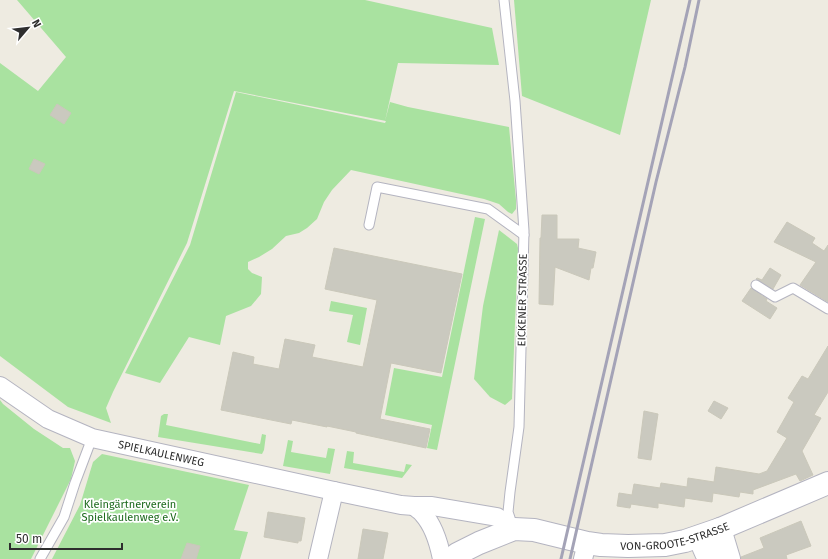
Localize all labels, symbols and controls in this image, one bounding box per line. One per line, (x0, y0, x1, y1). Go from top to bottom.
north arrow (8, 8, 48, 48)
text: N (29, 17, 44, 30)
street label: EICKENER STRASSE (515, 253, 530, 346)
street label: SPIELKAULENWEG (117, 438, 205, 469)
park label: Kleingärtnerverein Spielkaulenweg e.V. (81, 498, 179, 524)
street label: VON-GROOTE-STRASSE (620, 520, 731, 553)
scale bar (10, 525, 122, 551)
text: 50 m (16, 532, 42, 546)

